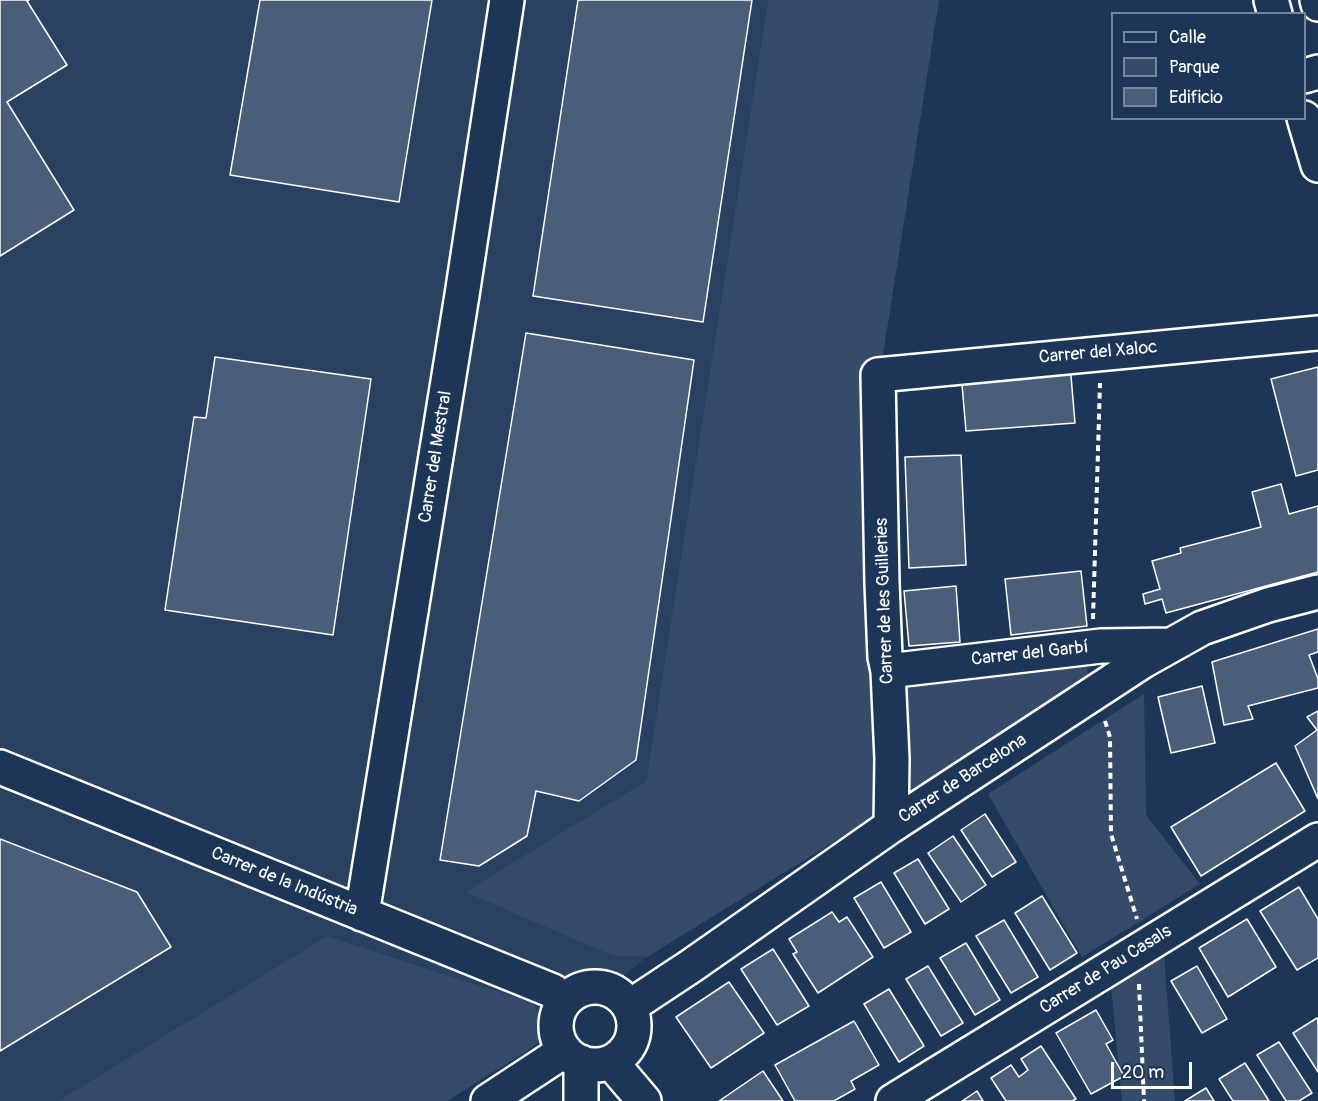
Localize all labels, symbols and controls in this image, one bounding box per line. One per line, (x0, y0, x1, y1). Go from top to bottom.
legend (1111, 12, 1306, 120)
text: Calle (1169, 26, 1206, 49)
text: Parque (1169, 56, 1219, 79)
text: Edificio (1169, 86, 1223, 109)
street label: Carrer del Xaloc (1038, 337, 1158, 369)
street label: Carrer del Mestral (415, 389, 457, 525)
street label: Carrer de les Guilleries (871, 518, 899, 684)
street label: Carrer del Garbí (970, 637, 1090, 671)
street label: Carrer de Barcelona (895, 730, 1031, 828)
street label: Carrer de la Indústria (208, 843, 360, 921)
street label: Carrer de Pau Casals (1036, 921, 1176, 1019)
scale bar (1114, 1050, 1195, 1088)
text: 20 m (1122, 1061, 1164, 1084)

